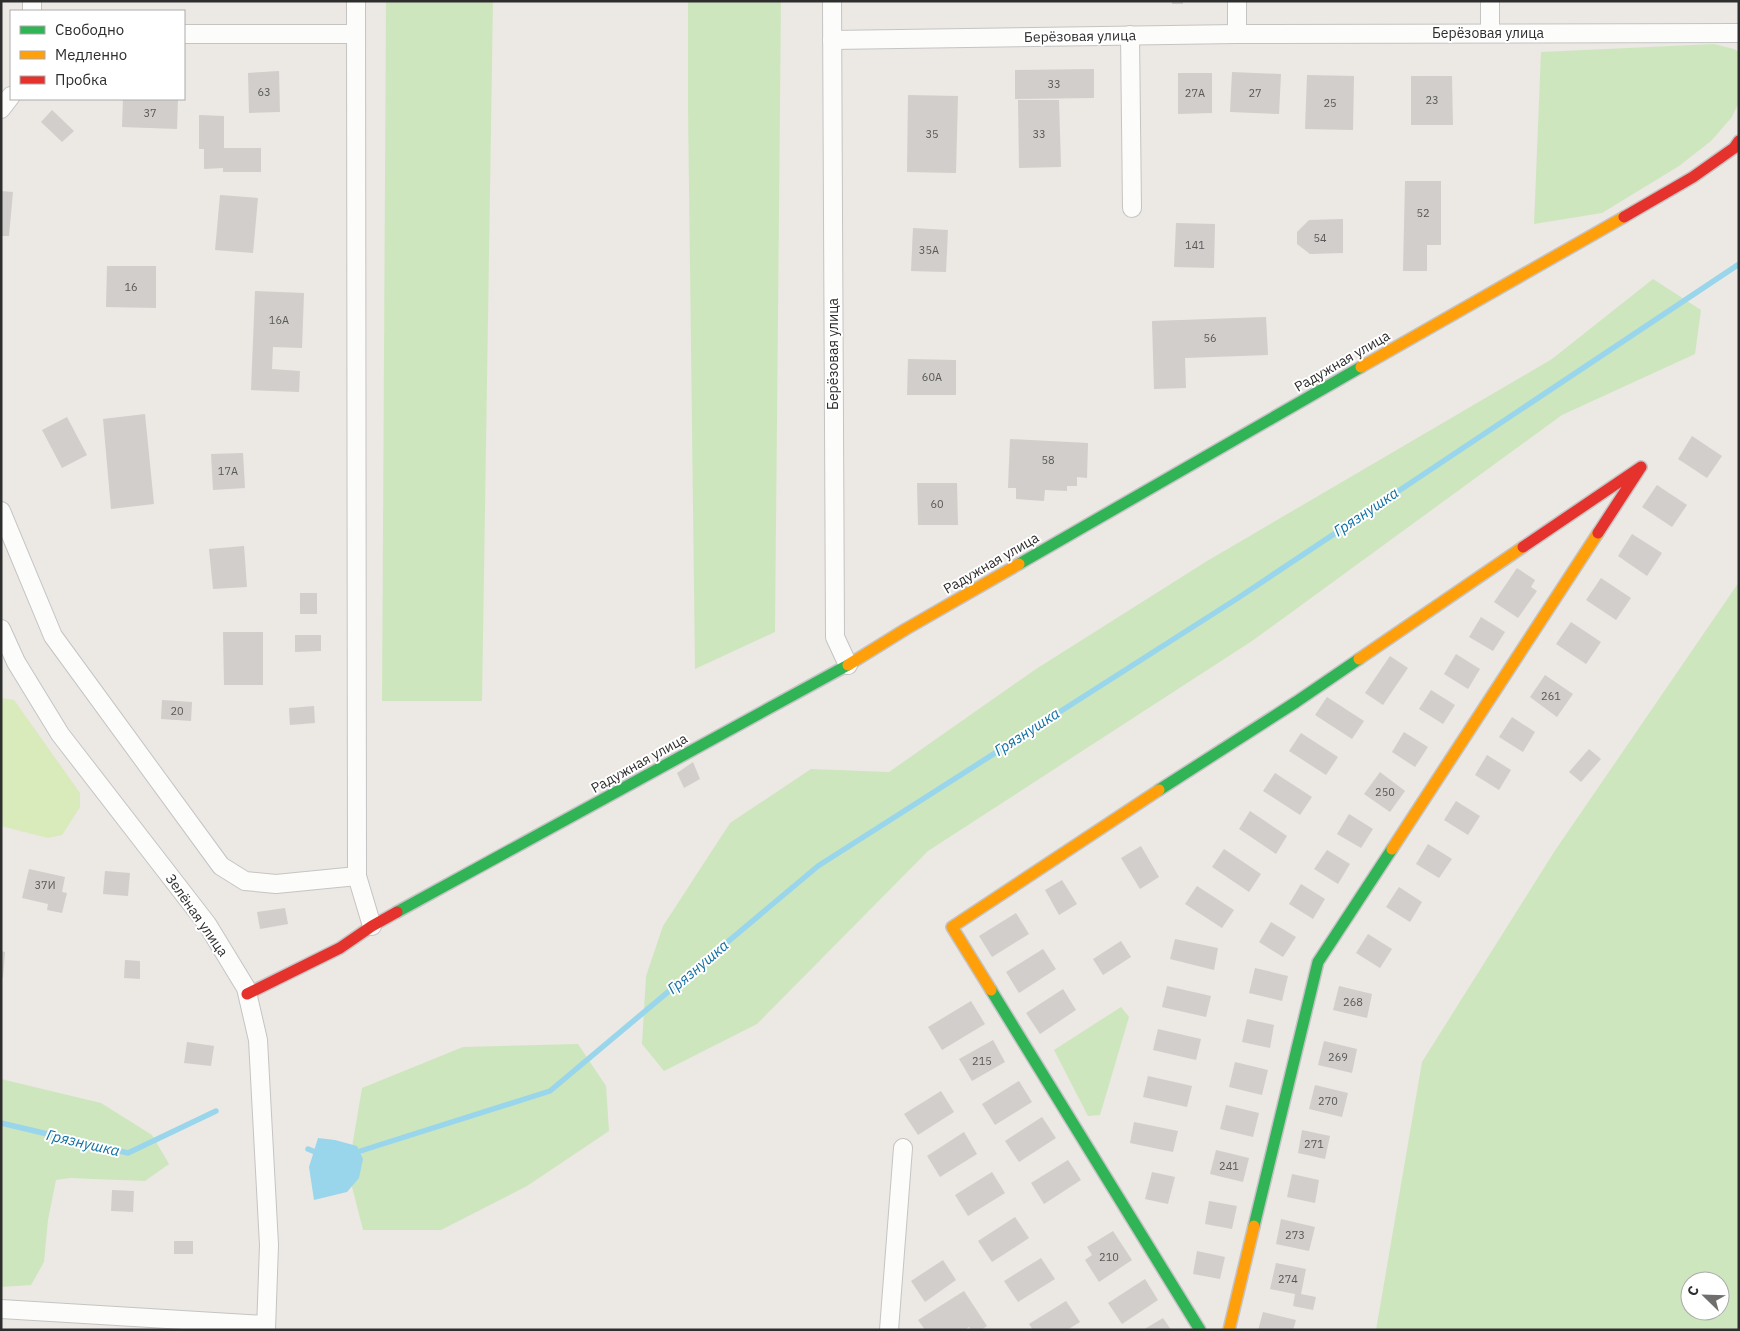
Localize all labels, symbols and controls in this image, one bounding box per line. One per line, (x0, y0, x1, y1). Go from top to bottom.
legend (10, 10, 185, 100)
text: Свободно (55, 20, 124, 39)
street label: Берёзовая улица (1432, 24, 1545, 42)
street label: Берёзовая улица (1024, 26, 1137, 46)
text: Медленно (55, 45, 127, 64)
text: Пробка (55, 70, 107, 89)
house number: 33 (1047, 77, 1061, 91)
house number: 63 (257, 85, 271, 99)
house number: 27А (1185, 86, 1205, 100)
house number: 27 (1248, 86, 1262, 100)
house number: 23 (1425, 93, 1439, 107)
house number: 25 (1323, 96, 1337, 110)
house number: 37 (143, 106, 157, 120)
house number: 35 (925, 127, 939, 141)
house number: 33 (1032, 127, 1046, 141)
house number: 52 (1416, 206, 1430, 220)
house number: 54 (1313, 231, 1327, 245)
house number: 141 (1185, 238, 1205, 252)
house number: 35А (919, 243, 939, 257)
house number: 16 (124, 280, 138, 294)
street label: Берёзовая улица (824, 297, 842, 410)
house number: 16А (269, 313, 289, 327)
street label: Радужная улица (1291, 326, 1393, 396)
house number: 56 (1203, 331, 1217, 345)
house number: 60А (922, 370, 942, 384)
house number: 58 (1041, 453, 1055, 467)
house number: 17А (218, 464, 238, 478)
water label: Грязнушка (1330, 483, 1402, 540)
house number: 60 (930, 497, 944, 511)
street label: Радужная улица (940, 528, 1042, 598)
house number: 261 (1541, 689, 1561, 703)
water label: Грязнушка (990, 703, 1063, 760)
house number: 20 (170, 704, 184, 718)
street label: Радужная улица (588, 729, 691, 797)
house number: 250 (1375, 785, 1395, 799)
street label: Зелёная улица (162, 870, 232, 960)
house number: 37И (35, 878, 55, 892)
water label: Грязнушка (663, 935, 733, 998)
house number: 268 (1343, 995, 1363, 1009)
house number: 269 (1328, 1050, 1348, 1064)
house number: 215 (972, 1054, 992, 1068)
house number: 270 (1318, 1094, 1338, 1108)
water label: Грязнушка (45, 1125, 122, 1160)
house number: 271 (1304, 1137, 1324, 1151)
house number: 241 (1219, 1159, 1239, 1173)
house number: 273 (1285, 1228, 1305, 1242)
house number: 210 (1099, 1250, 1119, 1264)
north arrow (1680, 1271, 1730, 1321)
house number: 274 (1278, 1272, 1298, 1286)
text: С (1683, 1283, 1703, 1299)

